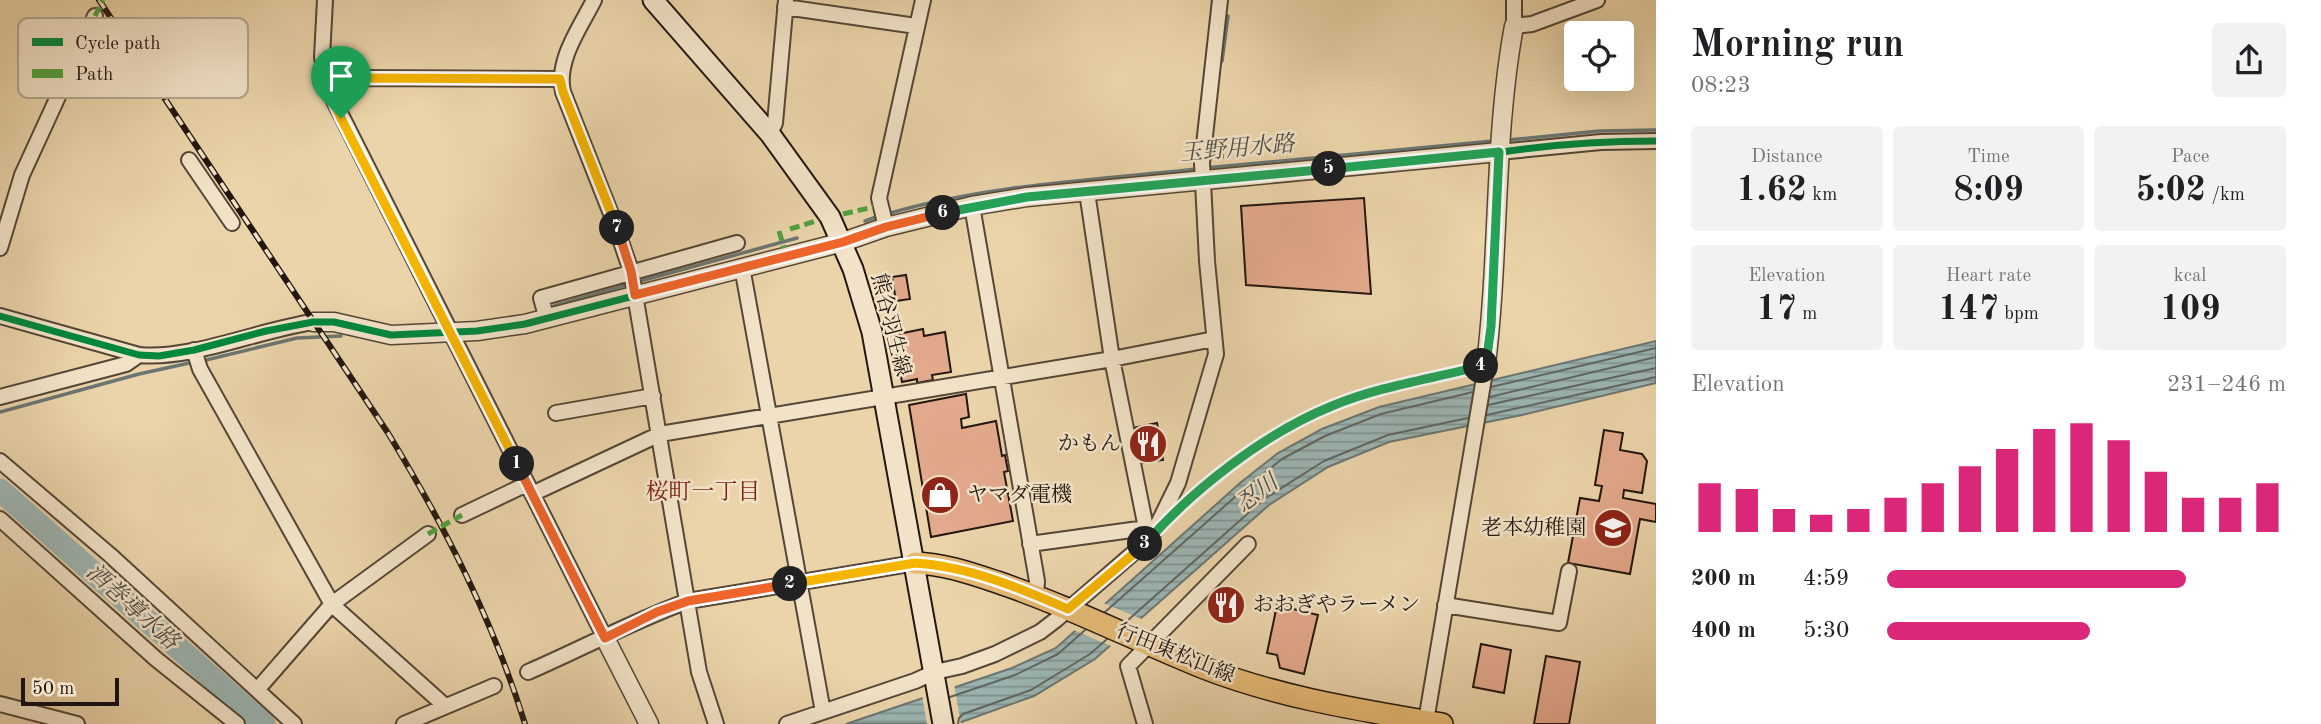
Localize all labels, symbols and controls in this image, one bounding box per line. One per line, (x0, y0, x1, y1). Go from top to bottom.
legend (18, 18, 248, 98)
map controls (1564, 21, 1634, 91)
button: locate (1564, 21, 1634, 91)
button: share (2212, 23, 2286, 97)
text: Morning run (1691, 27, 1904, 65)
text: Cycle path (75, 35, 161, 54)
pin (311, 46, 371, 118)
icon: arrive (322, 57, 360, 95)
text: Path (75, 66, 113, 85)
text: 08:23 (1691, 74, 1751, 97)
water label: 玉野用水路 (1179, 130, 1297, 165)
text: Distance (1751, 148, 1823, 167)
text: Time (1967, 148, 2010, 167)
text: Pace (2171, 148, 2209, 167)
pin: 5 (1312, 152, 1346, 186)
text: 5 (1323, 159, 1334, 178)
text: 1.62 (1736, 173, 1807, 208)
text: 8:09 (1953, 173, 2024, 208)
text: 5:02 (2135, 173, 2206, 208)
text: km (1807, 186, 1837, 205)
text: /km (2206, 186, 2245, 205)
pin: 6 (926, 196, 960, 230)
text: 6 (937, 203, 948, 222)
pin: 7 (600, 210, 634, 246)
text: 7 (611, 218, 622, 237)
text: Elevation (1748, 267, 1825, 286)
text: Heart rate (1946, 267, 2031, 286)
text: kcal (2174, 267, 2207, 286)
street label: 熊谷羽生線 (867, 271, 915, 378)
text: 17 (1756, 292, 1797, 327)
text: 147 (1938, 292, 1999, 327)
text: 109 (2160, 292, 2221, 327)
text: m (1797, 305, 1817, 324)
text: bpm (1999, 305, 2039, 324)
pin: 4 (1464, 348, 1498, 384)
text: 4 (1475, 356, 1486, 375)
text: Elevation (1691, 373, 1785, 396)
text: 231–246 m (2167, 373, 2286, 396)
restaurant icon: かもん (1127, 423, 1169, 465)
place label: かもん (1058, 433, 1121, 455)
pin: 1 (500, 447, 534, 482)
text: 1 (511, 454, 522, 473)
water label: 忍川 (1231, 468, 1285, 517)
shop icon: ヤマダ電機 (919, 474, 961, 516)
district label: 桜町一丁目 (646, 479, 761, 504)
place label: ヤマダ電機 (967, 483, 1072, 506)
school or university icon: 老本幼稚園 (1592, 507, 1634, 549)
place label: 老本幼稚園 (1481, 516, 1586, 539)
pin: 3 (1128, 526, 1162, 562)
text: 3 (1139, 534, 1150, 553)
water label: 酒巻導水路 (82, 558, 185, 655)
pin: 2 (772, 566, 808, 602)
text: 200 m (1691, 567, 1756, 590)
text: 4:59 (1803, 567, 1849, 590)
text: 2 (784, 574, 795, 593)
restaurant icon: おおぎやラーメン (1205, 584, 1247, 626)
place label: おおぎやラーメン (1253, 593, 1420, 616)
street label: 行田東松山線 (1113, 619, 1238, 687)
text: 400 m (1691, 619, 1756, 642)
text: 5:30 (1803, 619, 1849, 642)
scale bar (21, 675, 119, 707)
text: 50 m (32, 680, 74, 699)

